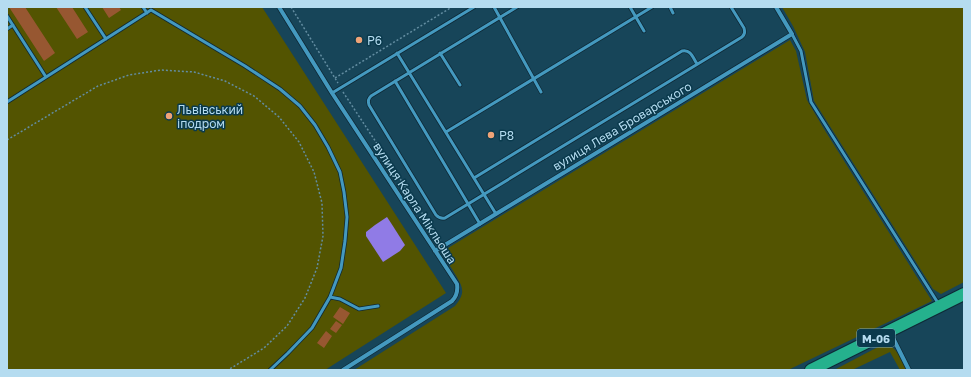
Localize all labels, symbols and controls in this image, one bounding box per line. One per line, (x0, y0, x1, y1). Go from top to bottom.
place label: P6 (367, 33, 382, 48)
marker: P6 (354, 35, 364, 45)
street label: вулиця Лева Броварського (550, 78, 694, 174)
place label: Львівський іподром (177, 102, 243, 131)
marker: Львівський іподром (164, 111, 174, 121)
place label: P8 (499, 128, 514, 143)
marker: P8 (486, 130, 496, 140)
street label: вулиця Карла Мікльоша (370, 139, 460, 267)
road number: М-06 (857, 329, 895, 347)

